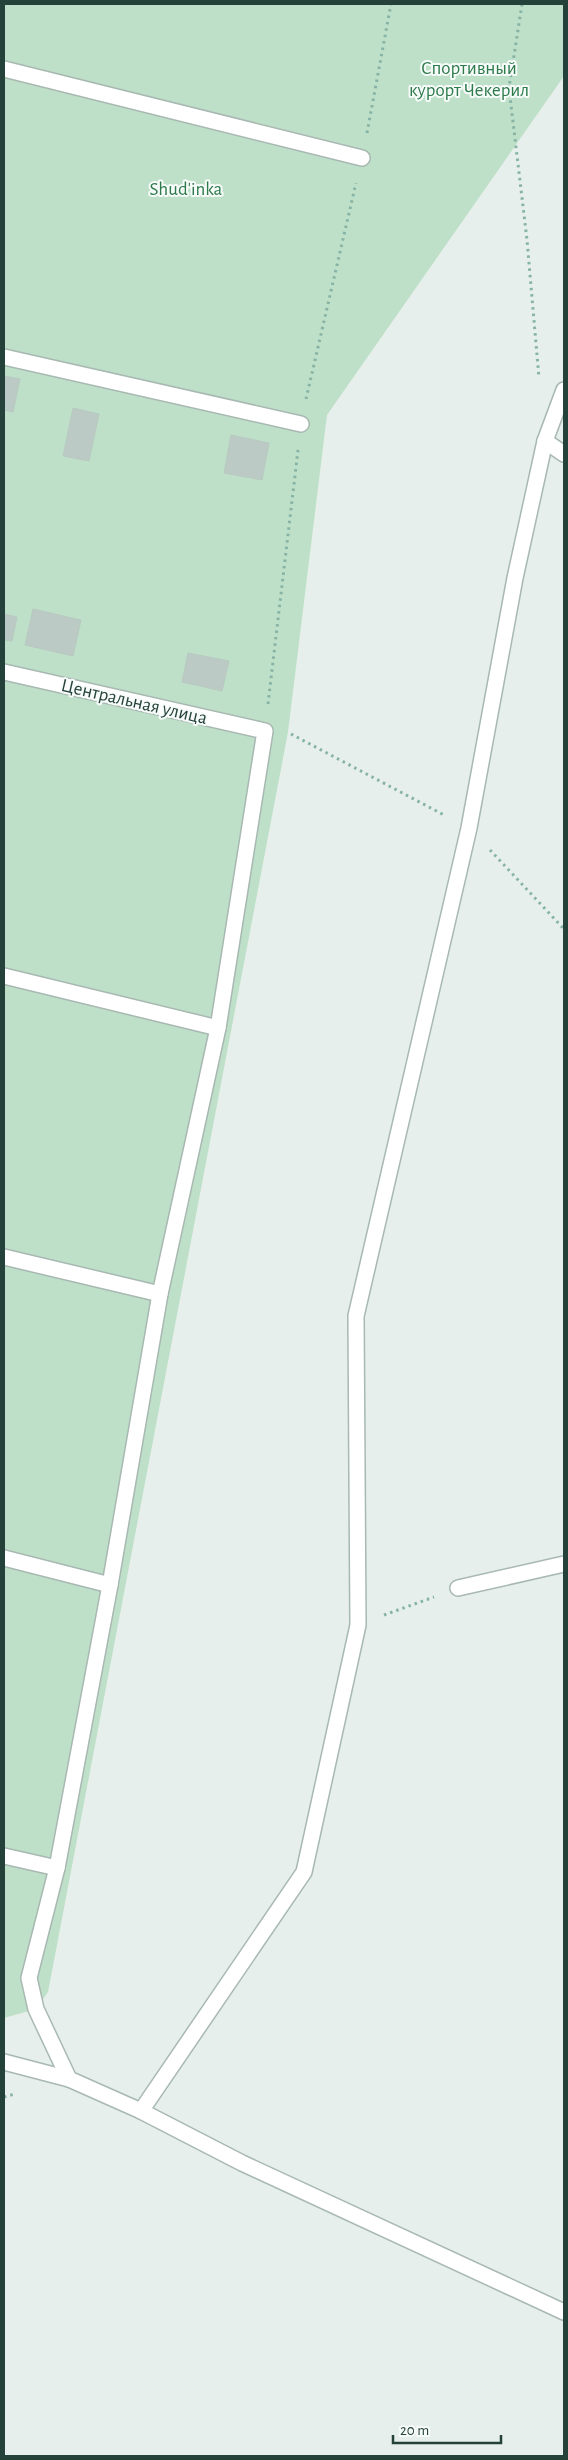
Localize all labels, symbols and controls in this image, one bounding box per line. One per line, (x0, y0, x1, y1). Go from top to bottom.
park label: Спортивный курорт Чекерил (409, 59, 529, 100)
park label: Shud'inka (150, 180, 223, 199)
street label: Центральная улица (59, 676, 209, 728)
scale bar (393, 2412, 500, 2444)
text: 20 m (400, 2423, 429, 2438)

